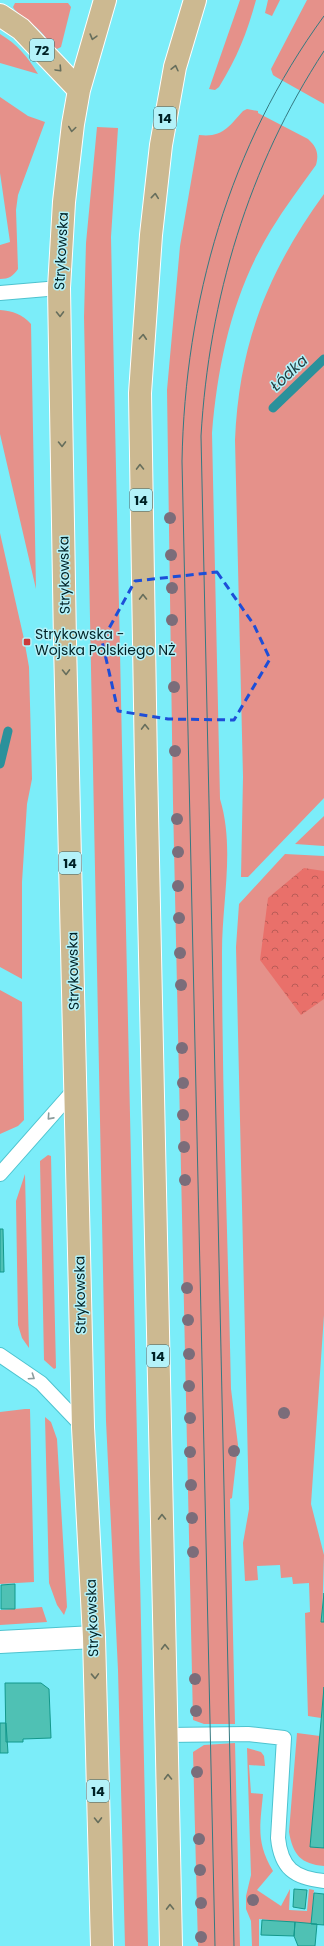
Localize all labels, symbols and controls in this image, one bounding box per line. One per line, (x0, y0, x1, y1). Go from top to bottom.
one-way arrow (90, 34, 98, 41)
road number: 72 (30, 39, 54, 61)
one-way arrow (55, 64, 62, 72)
one-way arrow (171, 65, 179, 71)
road number: 14 (154, 107, 176, 129)
one-way arrow (68, 126, 77, 132)
one-way arrow (150, 193, 159, 199)
street label: Strykowska (49, 211, 73, 291)
one-way arrow (55, 311, 64, 317)
one-way arrow (138, 334, 147, 340)
water label: Łódka (265, 350, 312, 395)
one-way arrow (57, 441, 66, 447)
one-way arrow (136, 464, 144, 470)
road number: 14 (130, 489, 152, 511)
street label: Strykowska (53, 536, 75, 614)
one-way arrow (138, 594, 147, 600)
place label: Strykowska - Wojska Polskiego NŻ (35, 624, 176, 660)
marker: Strykowska - Wojska Polskiego NŻ (22, 637, 32, 647)
one-way arrow (62, 669, 70, 675)
one-way arrow (141, 724, 149, 730)
road number: 14 (59, 852, 81, 874)
street label: Strykowska (62, 932, 84, 1010)
one-way arrow (47, 1112, 55, 1120)
street label: Strykowska (69, 1256, 91, 1334)
road number: 14 (147, 1345, 169, 1367)
one-way arrow (28, 1372, 35, 1380)
one-way arrow (158, 1514, 166, 1520)
street label: Strykowska (81, 1579, 103, 1657)
one-way arrow (161, 1644, 169, 1650)
one-way arrow (91, 1673, 99, 1679)
one-way arrow (163, 1774, 172, 1780)
road number: 14 (87, 1780, 109, 1802)
one-way arrow (94, 1817, 103, 1823)
one-way arrow (166, 1904, 175, 1910)

